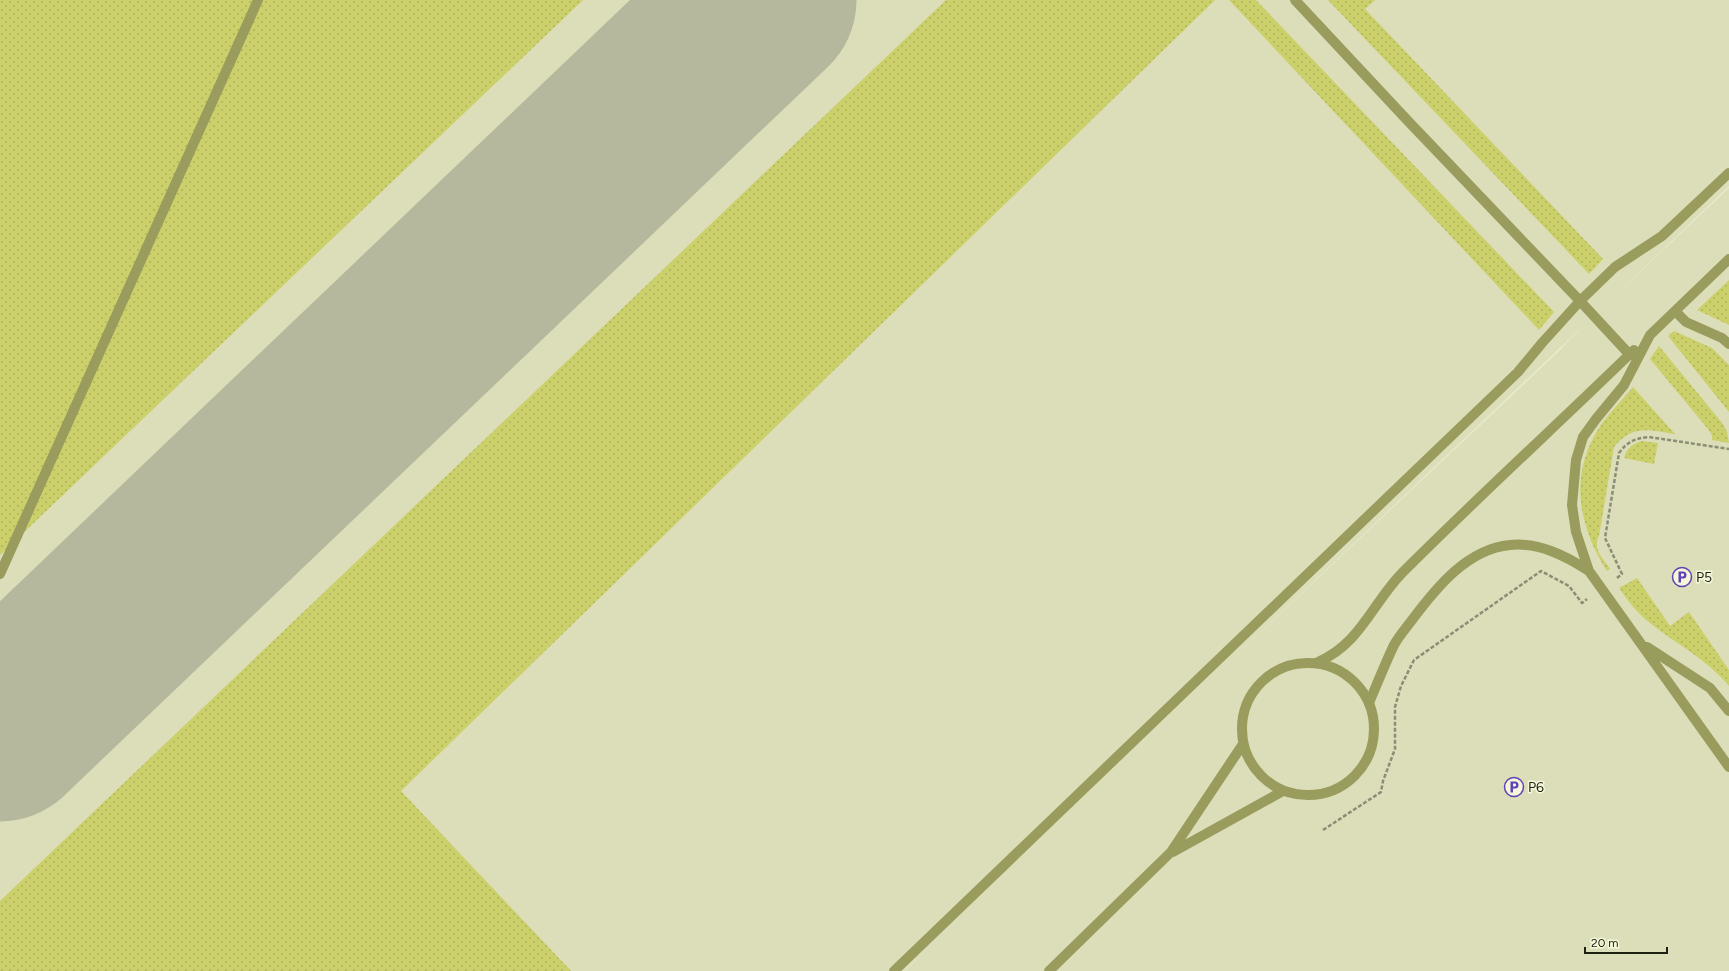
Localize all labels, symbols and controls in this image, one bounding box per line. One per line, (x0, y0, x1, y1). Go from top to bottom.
parking icon: P5 (1671, 566, 1693, 588)
place label: P5 (1696, 569, 1712, 586)
parking icon: P6 (1503, 776, 1525, 798)
place label: P6 (1528, 779, 1544, 796)
scale bar (1585, 929, 1667, 955)
text: 20 m (1591, 936, 1619, 950)

